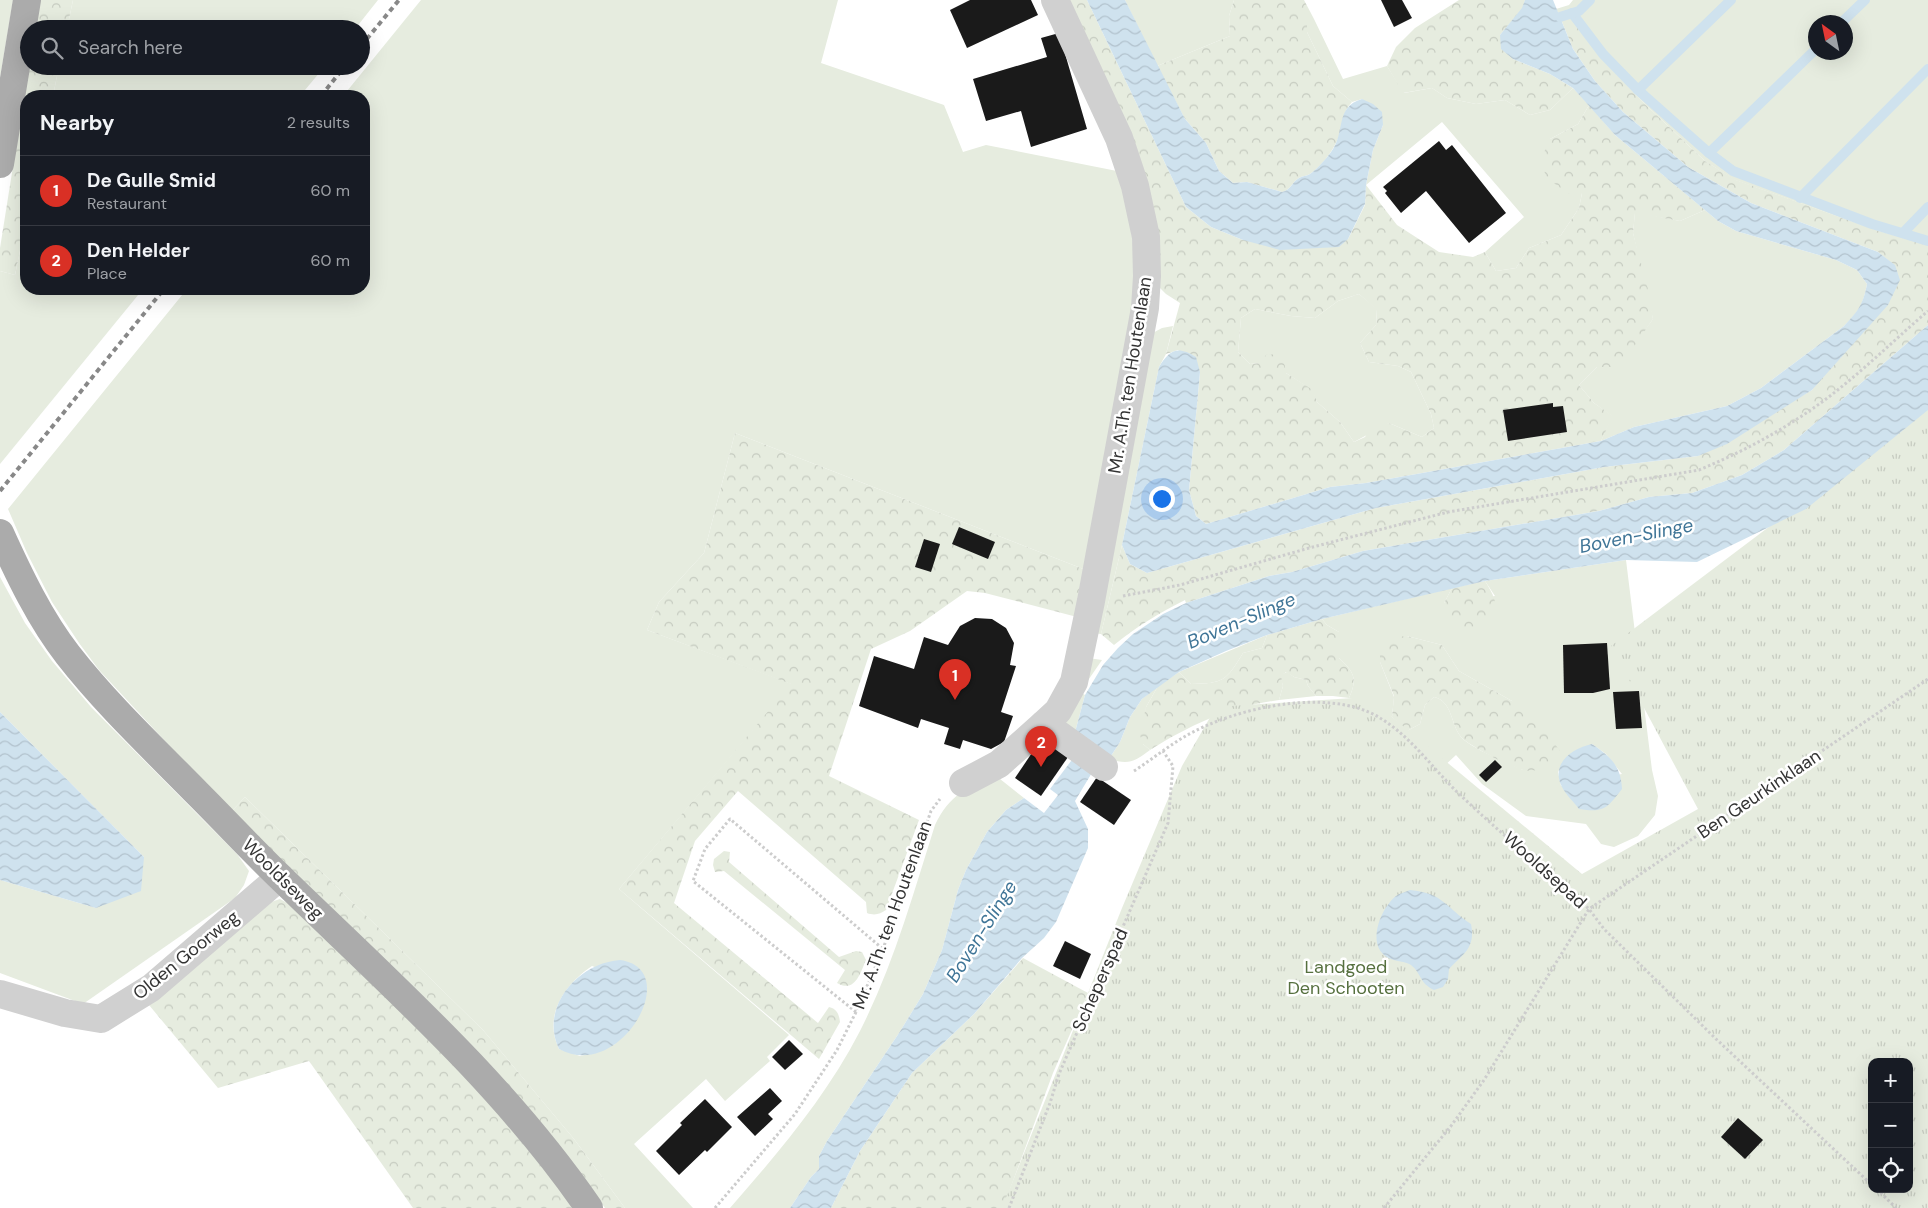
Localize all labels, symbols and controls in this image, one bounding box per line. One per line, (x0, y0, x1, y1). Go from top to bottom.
north arrow (1808, 15, 1853, 60)
search box (20, 20, 370, 75)
icon: search (38, 34, 66, 62)
text: Search here (78, 35, 183, 60)
text: Nearby (40, 109, 114, 137)
text: 2 results (287, 112, 350, 133)
text: De Gulle Smid (87, 168, 216, 193)
text: 1 (53, 180, 59, 201)
text: 60 m (310, 180, 350, 201)
text: Restaurant (87, 193, 167, 214)
text: Den Helder (87, 238, 190, 263)
text: 2 (51, 250, 61, 271)
text: 60 m (310, 250, 350, 271)
text: Place (87, 263, 127, 284)
street label: Mr. A.Th. ten Houtenlaan (1103, 275, 1157, 475)
your location (1149, 486, 1175, 512)
water label: Boven-Slinge (1577, 512, 1695, 559)
water label: Boven-Slinge (1183, 586, 1299, 655)
pin: 1 (939, 659, 971, 700)
pin: 2 (1025, 726, 1057, 767)
street label: Ben Geurkinklaan (1693, 744, 1825, 844)
street label: Mr. A.Th. ten Houtenlaan (847, 817, 937, 1013)
street label: Wooldsepad (1498, 826, 1592, 914)
street label: Wooldseweg (237, 833, 329, 925)
water label: Boven-Slinge (940, 876, 1023, 987)
street label: Olden Goorweg (128, 905, 244, 1005)
street label: Scheperspad (1066, 924, 1134, 1036)
park label: Landgoed Den Schooten (1287, 955, 1405, 1000)
map controls (1868, 1058, 1913, 1193)
button: + (1868, 1058, 1913, 1103)
button: − (1868, 1103, 1913, 1148)
button: locate (1868, 1148, 1913, 1193)

